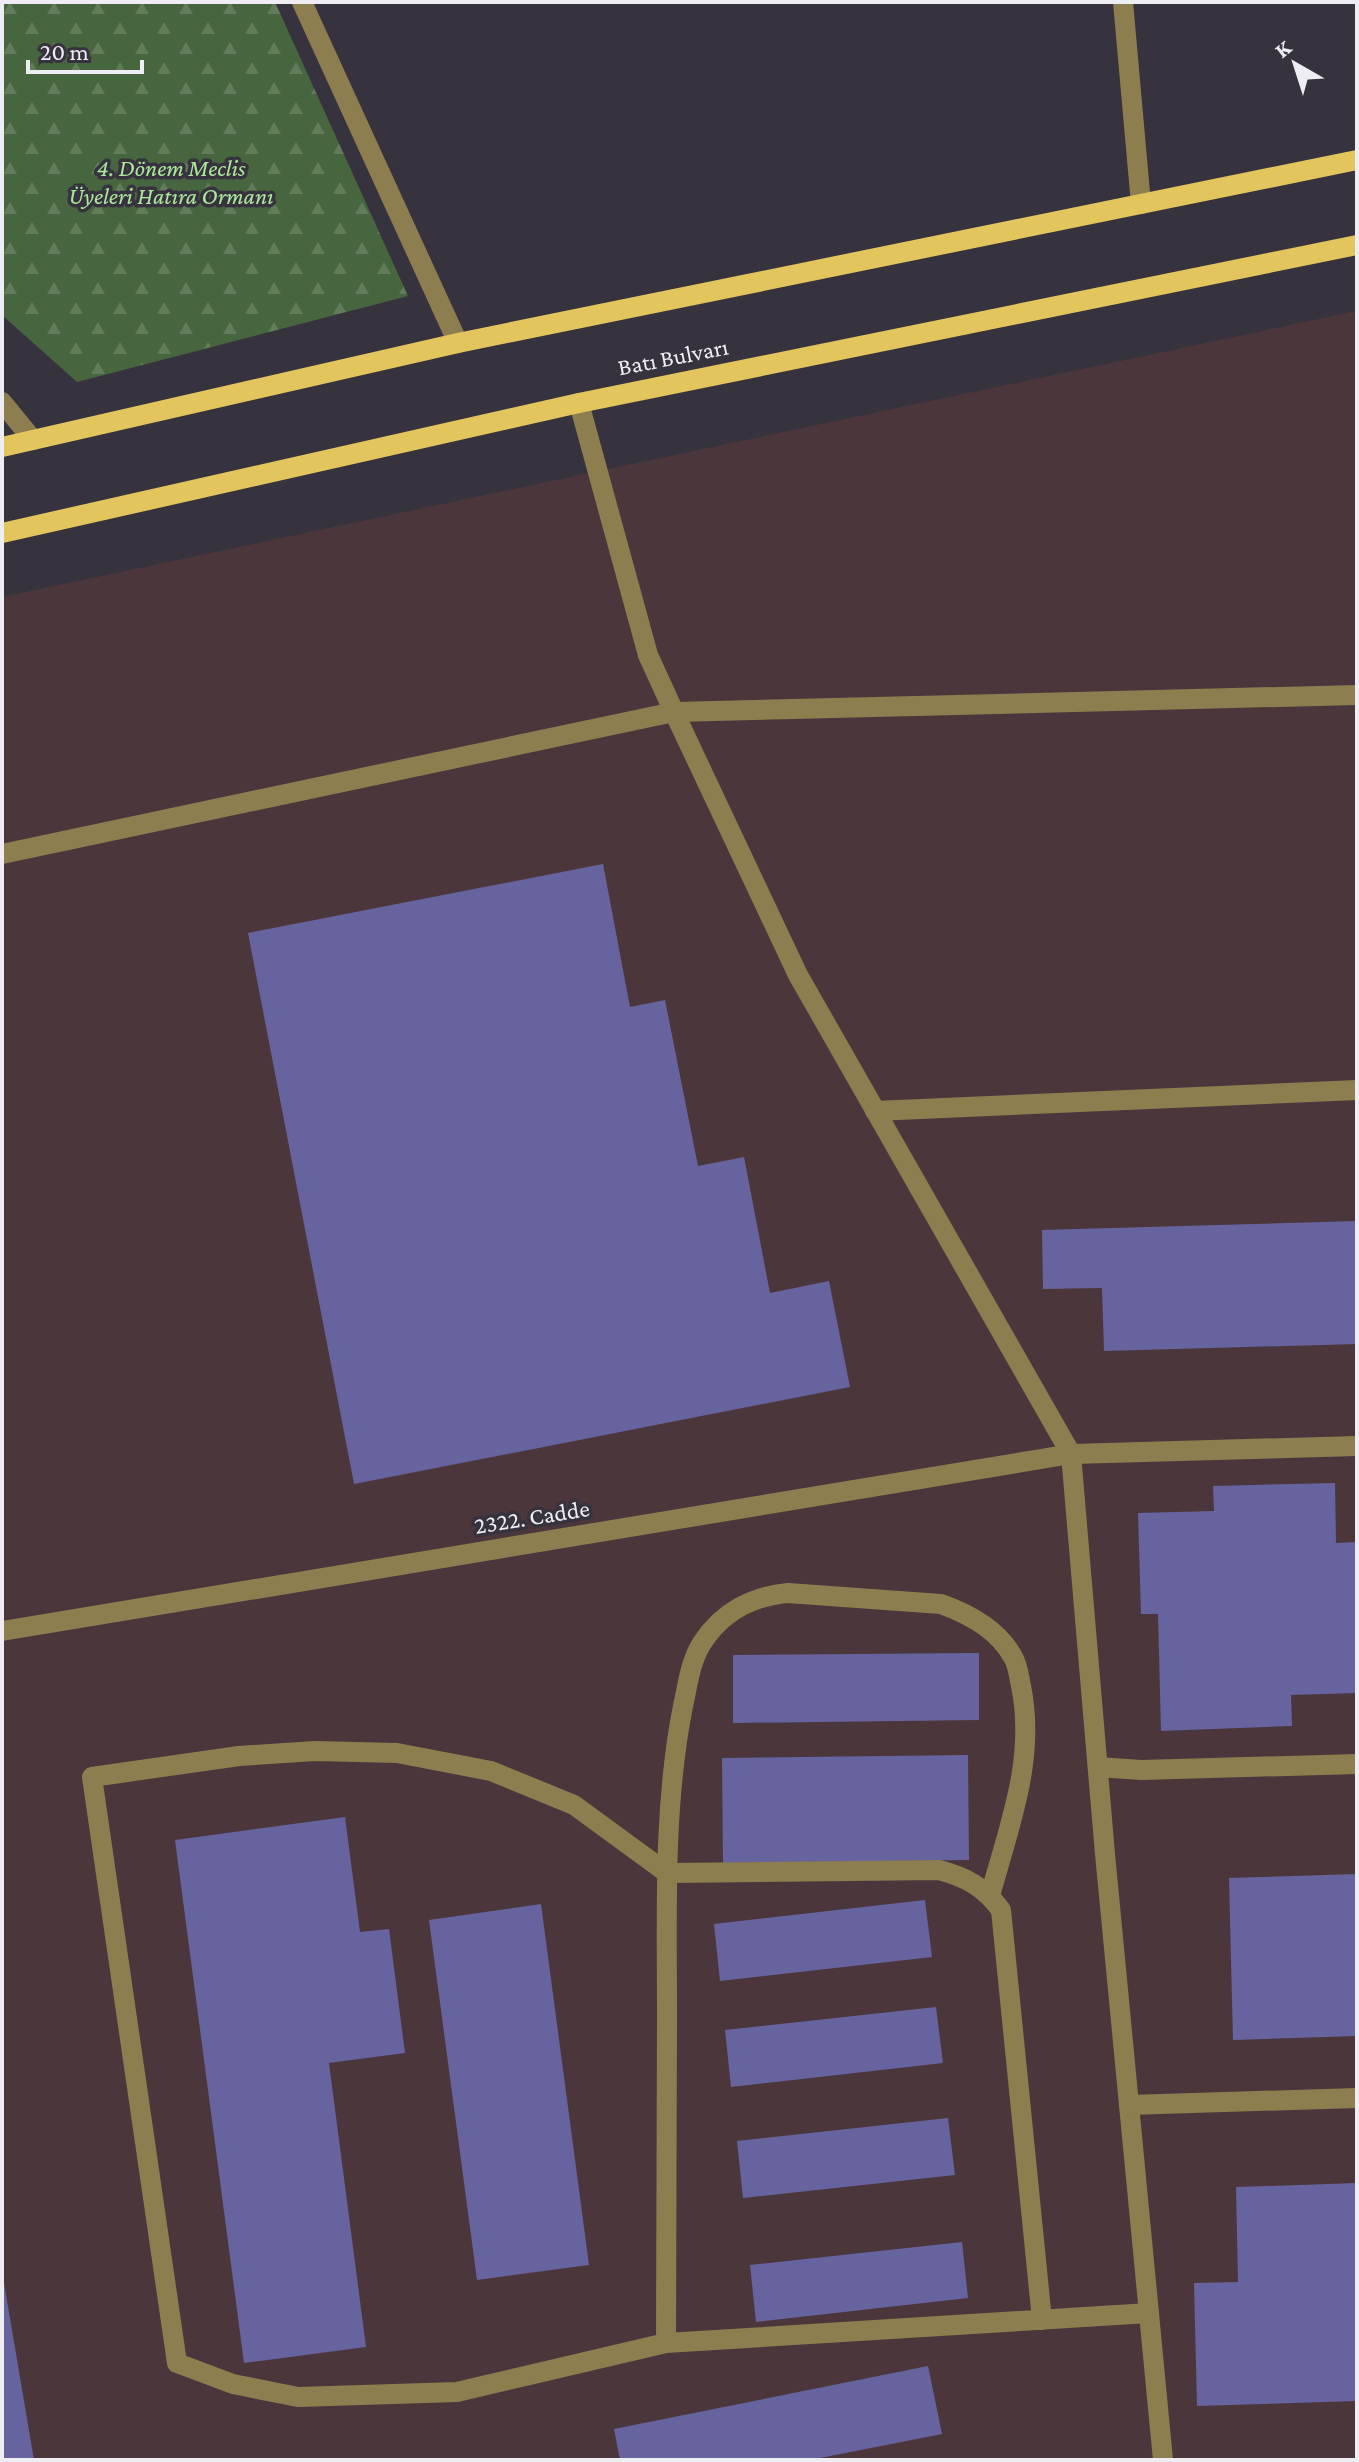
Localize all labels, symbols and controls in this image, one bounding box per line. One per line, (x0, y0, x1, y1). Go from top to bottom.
scale bar (28, 24, 142, 74)
north arrow (1255, 24, 1335, 104)
text: K (1269, 34, 1297, 63)
text: 20 m (40, 38, 89, 65)
park label: 4. Dönem Meclis Üyeleri Hatıra Ormanı (68, 154, 274, 209)
street label: Batı Bulvarı (615, 333, 730, 380)
street label: 2322. Cadde (472, 1494, 592, 1539)

